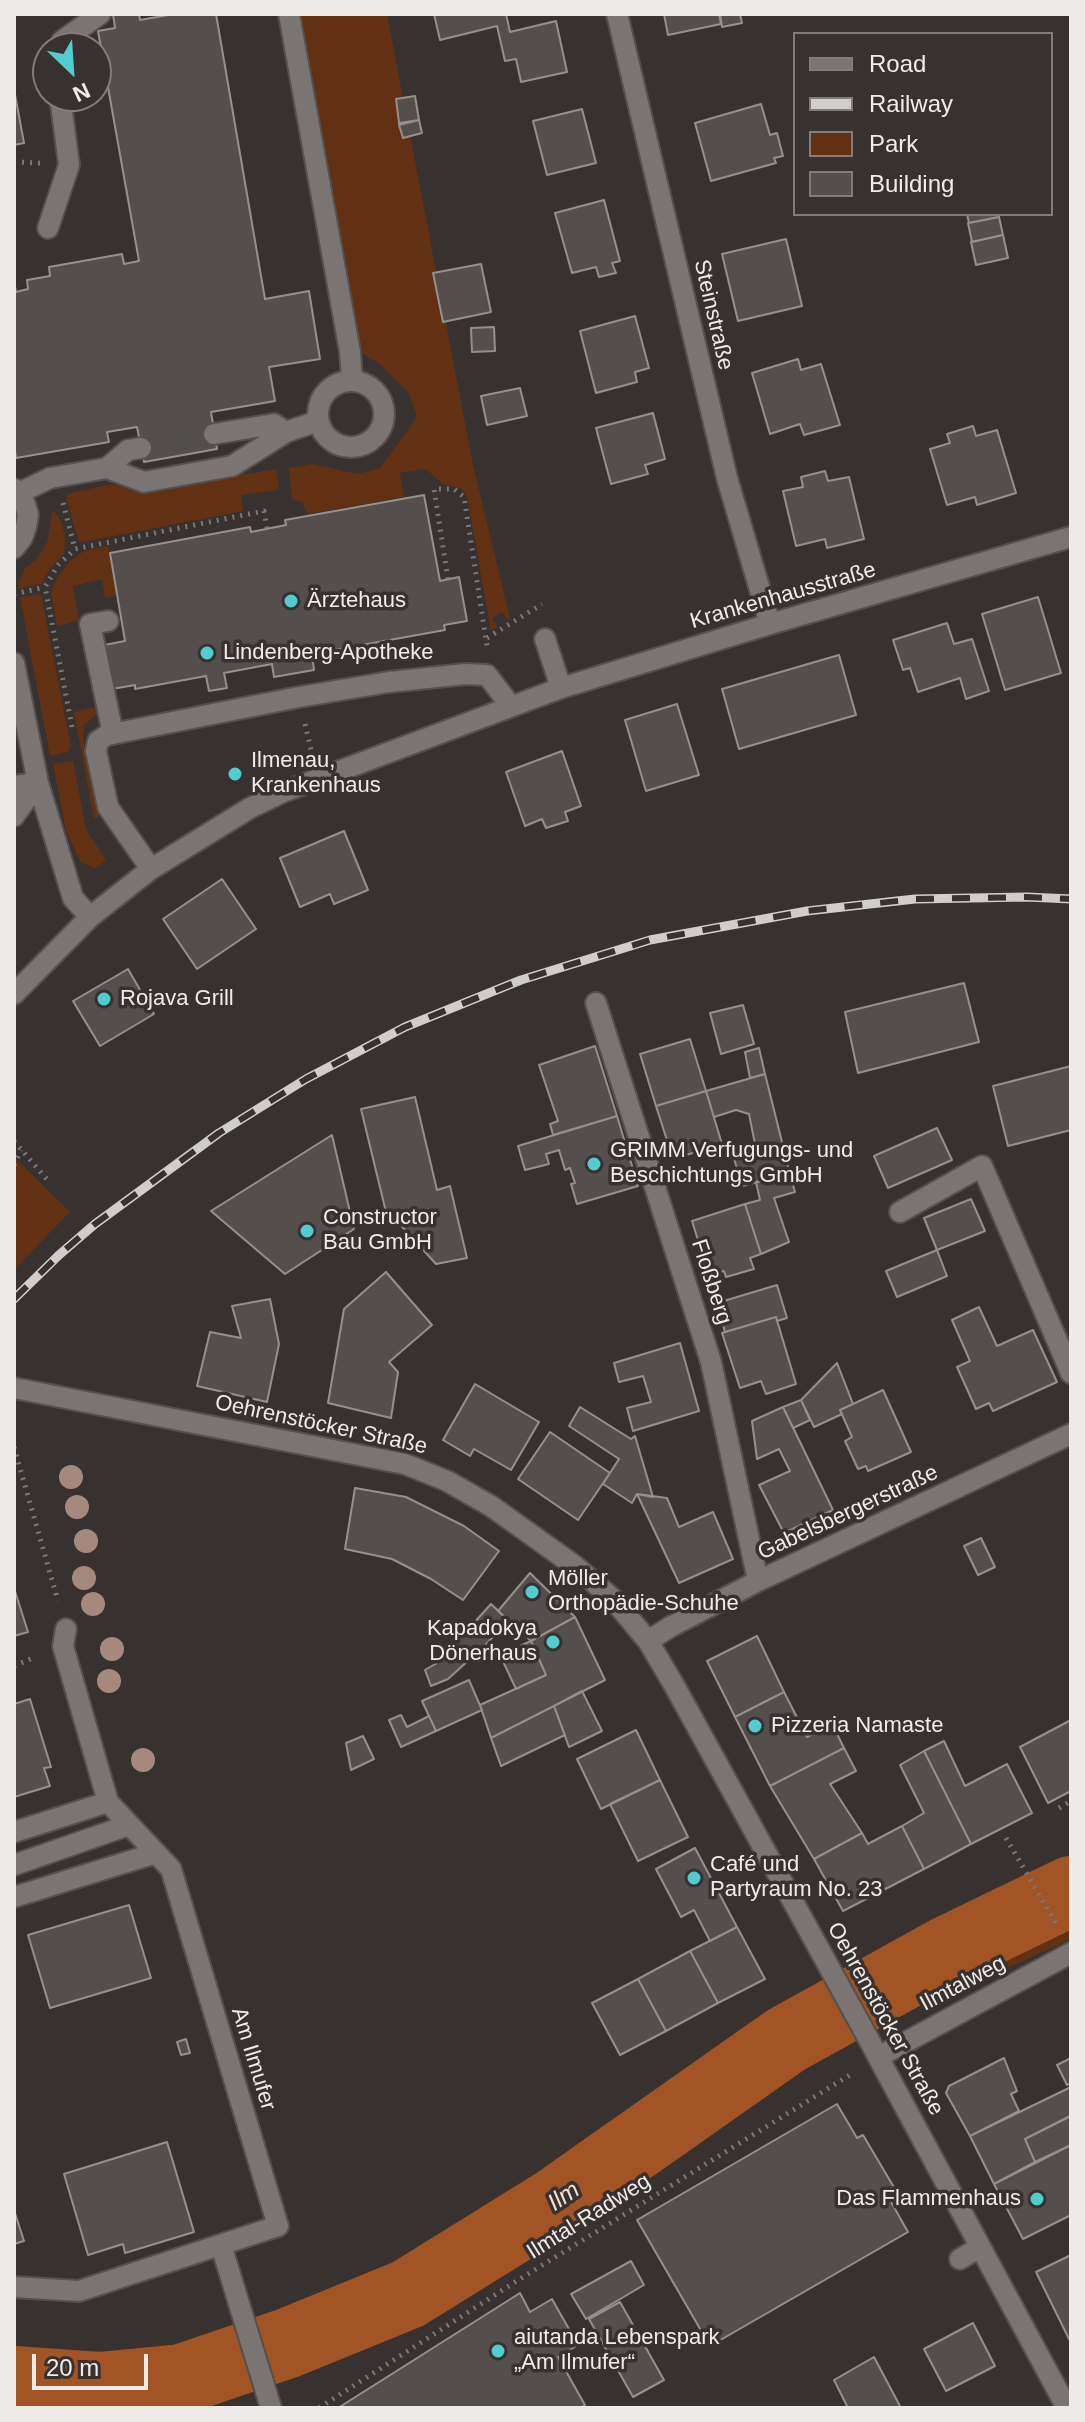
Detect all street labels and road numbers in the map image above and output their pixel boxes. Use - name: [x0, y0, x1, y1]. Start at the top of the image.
- street label: Steinstraße: [687, 257, 739, 373]
- street label: Krankenhausstraße: [687, 557, 879, 635]
- street label: Floßberg: [685, 1236, 737, 1328]
- street label: Oehrenstöcker Straße: [212, 1390, 430, 1460]
- street label: Gabelsbergerstraße: [754, 1460, 942, 1566]
- street label: Oehrenstöcker Straße: [821, 1918, 949, 2120]
- street label: Ilmtalweg: [916, 1951, 1010, 2017]
- street label: Am Ilmufer: [225, 2004, 281, 2114]
- street label: Ilmtal-Radweg: [522, 2169, 656, 2265]

